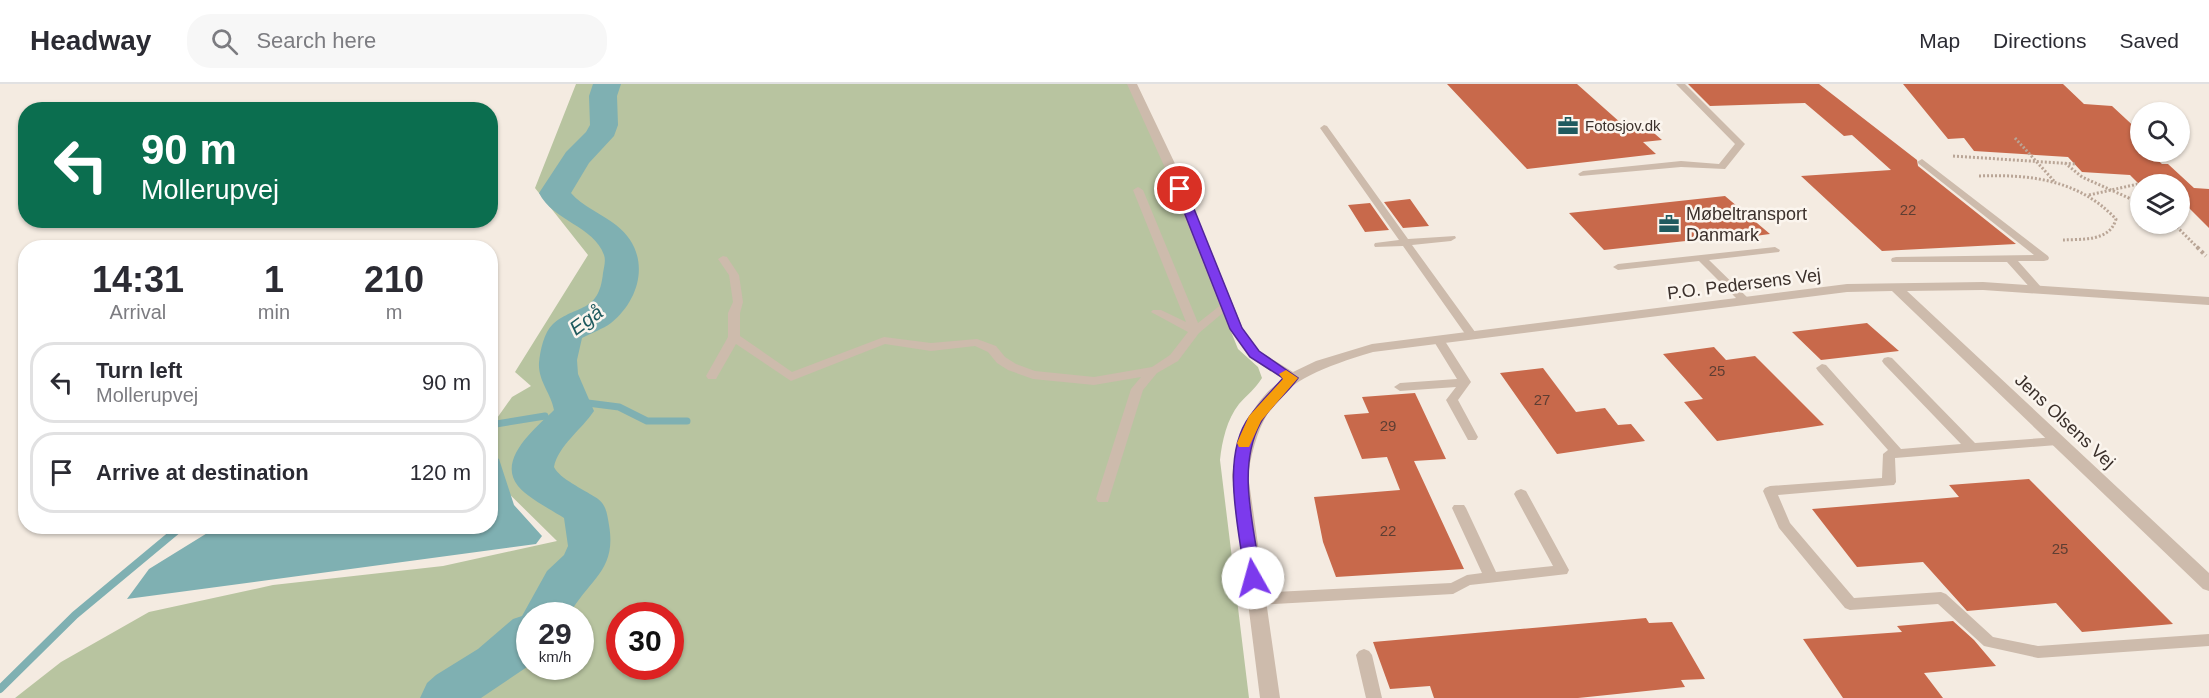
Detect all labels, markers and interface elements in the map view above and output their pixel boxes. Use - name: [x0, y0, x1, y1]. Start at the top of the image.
- search box: [187, 14, 607, 68]
- text: Headway: [30, 25, 151, 56]
- icon: search: [208, 25, 241, 58]
- text: Search here: [256, 28, 376, 53]
- text: Map: [1919, 29, 1960, 52]
- text: Directions: [1993, 29, 2086, 52]
- text: Saved: [2119, 29, 2179, 52]
- map controls: [2130, 102, 2190, 234]
- button: search: [2130, 102, 2190, 162]
- office icon: Fotosjov.dk: [1556, 114, 1580, 138]
- place label: Fotosjov.dk: [1585, 117, 1661, 134]
- icon: left: [42, 126, 120, 204]
- text: 90 m: [141, 126, 237, 173]
- pin: [1154, 163, 1205, 214]
- icon: arrive: [1163, 172, 1196, 205]
- button: layers: [2130, 174, 2190, 234]
- text: Mollerupvej: [141, 175, 279, 205]
- house number: 22: [1900, 201, 1916, 218]
- place label: Møbeltransport Danmark: [1686, 204, 1807, 245]
- office icon: Møbeltransport Danmark: [1657, 212, 1681, 236]
- text: 14:31: [92, 259, 184, 300]
- text: 1: [264, 259, 284, 300]
- text: 210: [364, 259, 424, 300]
- street label: P.O. Pedersens Vej: [1666, 265, 1822, 303]
- text: Arrival: [110, 301, 166, 323]
- text: min: [258, 301, 290, 323]
- text: m: [386, 301, 402, 323]
- water label: Egå: [565, 301, 607, 339]
- text: Turn left: [96, 358, 182, 383]
- house number: 25: [1709, 362, 1725, 379]
- icon: left: [45, 366, 78, 399]
- text: 90 m: [422, 370, 471, 395]
- street label: Jens Olsens Vej: [2011, 370, 2119, 472]
- text: Mollerupvej: [96, 384, 198, 406]
- house number: 27: [1534, 391, 1550, 408]
- house number: 29: [1380, 417, 1396, 434]
- icon: arrive: [45, 456, 78, 489]
- text: Arrive at destination: [96, 460, 309, 485]
- text: 120 m: [410, 460, 471, 485]
- house number: 22: [1380, 522, 1396, 539]
- house number: 25: [2052, 540, 2068, 557]
- position arrow: [1221, 546, 1285, 610]
- speed limit sign: 30: [606, 602, 684, 680]
- text: 29: [538, 617, 572, 650]
- text: km/h: [539, 648, 571, 665]

